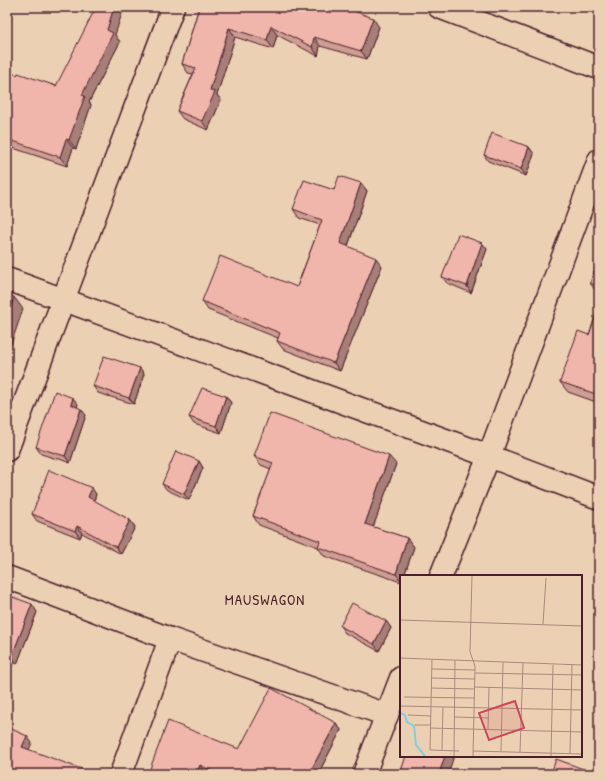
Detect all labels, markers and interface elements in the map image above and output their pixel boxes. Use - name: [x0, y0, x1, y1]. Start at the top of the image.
- inset map: [400, 575, 582, 757]
- district label: MAUSWAGON: [225, 589, 305, 610]

